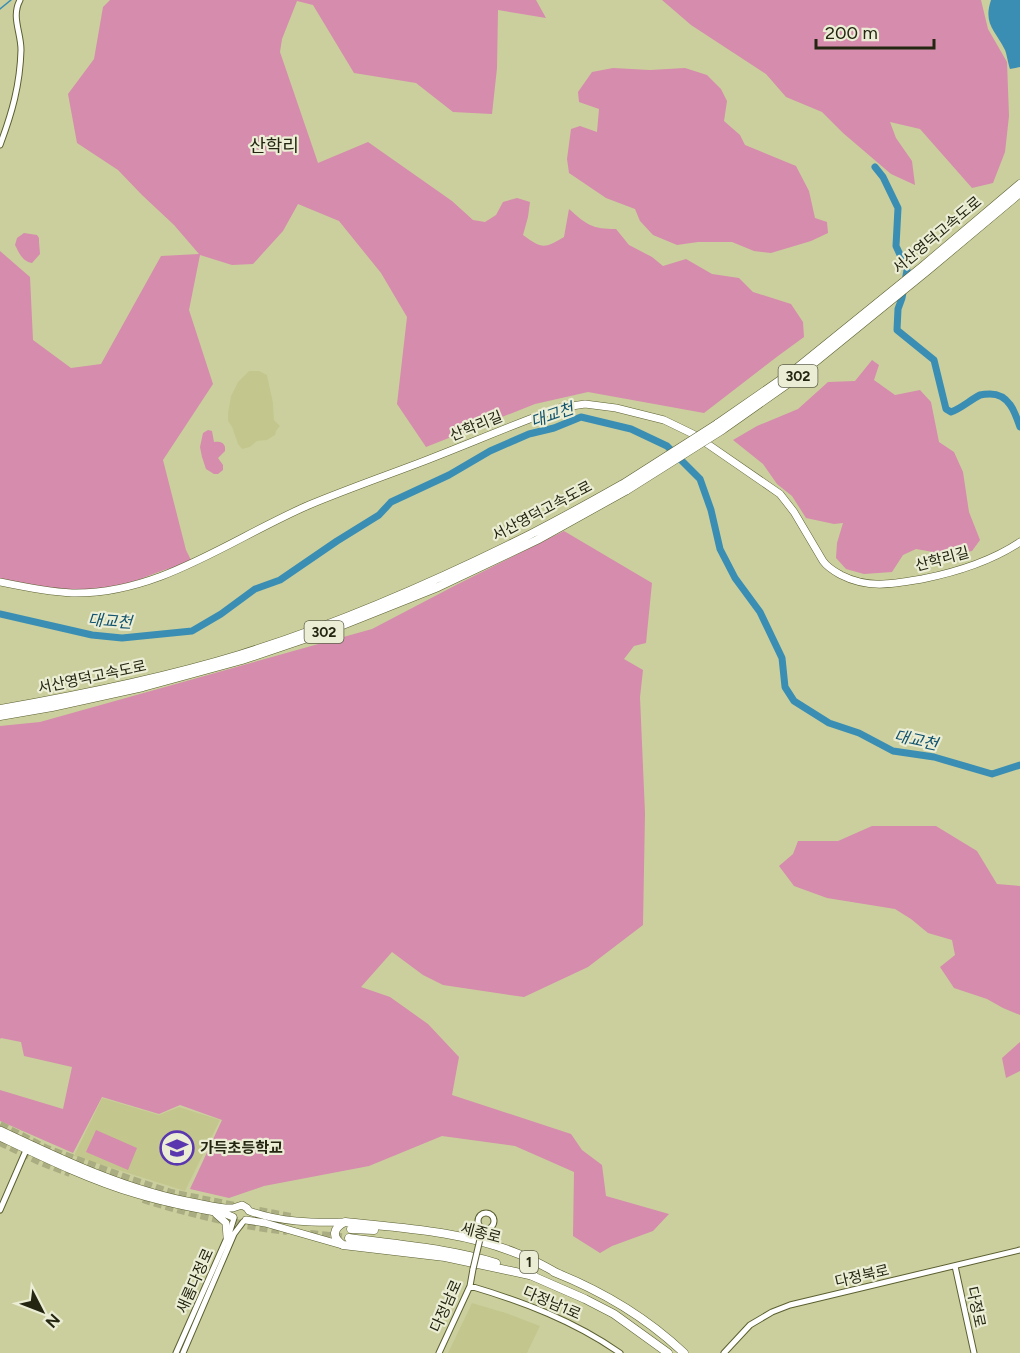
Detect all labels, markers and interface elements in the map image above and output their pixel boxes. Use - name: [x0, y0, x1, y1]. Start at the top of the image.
- scale bar: [816, 12, 934, 50]
- text: 200 m: [825, 22, 878, 44]
- district label: 산학리: [249, 135, 299, 157]
- street label: 서산영덕고속도로: [889, 193, 985, 277]
- road number: 302: [778, 365, 818, 387]
- water label: 대교천: [528, 398, 578, 431]
- street label: 산학리길: [447, 407, 505, 445]
- street label: 서산영덕고속도로: [489, 477, 595, 545]
- street label: 산학리길: [913, 543, 971, 575]
- water label: 대교천: [87, 610, 135, 632]
- road number: 302: [304, 621, 344, 643]
- street label: 서산영덕고속도로: [36, 657, 148, 697]
- water label: 대교천: [892, 726, 942, 754]
- school or university icon: 가득초등학교: [159, 1130, 195, 1166]
- place label: 가득초등학교: [200, 1139, 283, 1157]
- street label: 세종로: [459, 1219, 503, 1247]
- street label: 새롬다정로: [173, 1246, 217, 1316]
- road number: 1: [520, 1251, 538, 1273]
- street label: 다정북로: [833, 1261, 891, 1291]
- street label: 다정남로: [427, 1277, 465, 1335]
- north arrow: [12, 1281, 72, 1341]
- street label: 다정남1로: [520, 1283, 584, 1323]
- street label: 다정로: [963, 1285, 989, 1329]
- text: N: [42, 1310, 64, 1332]

